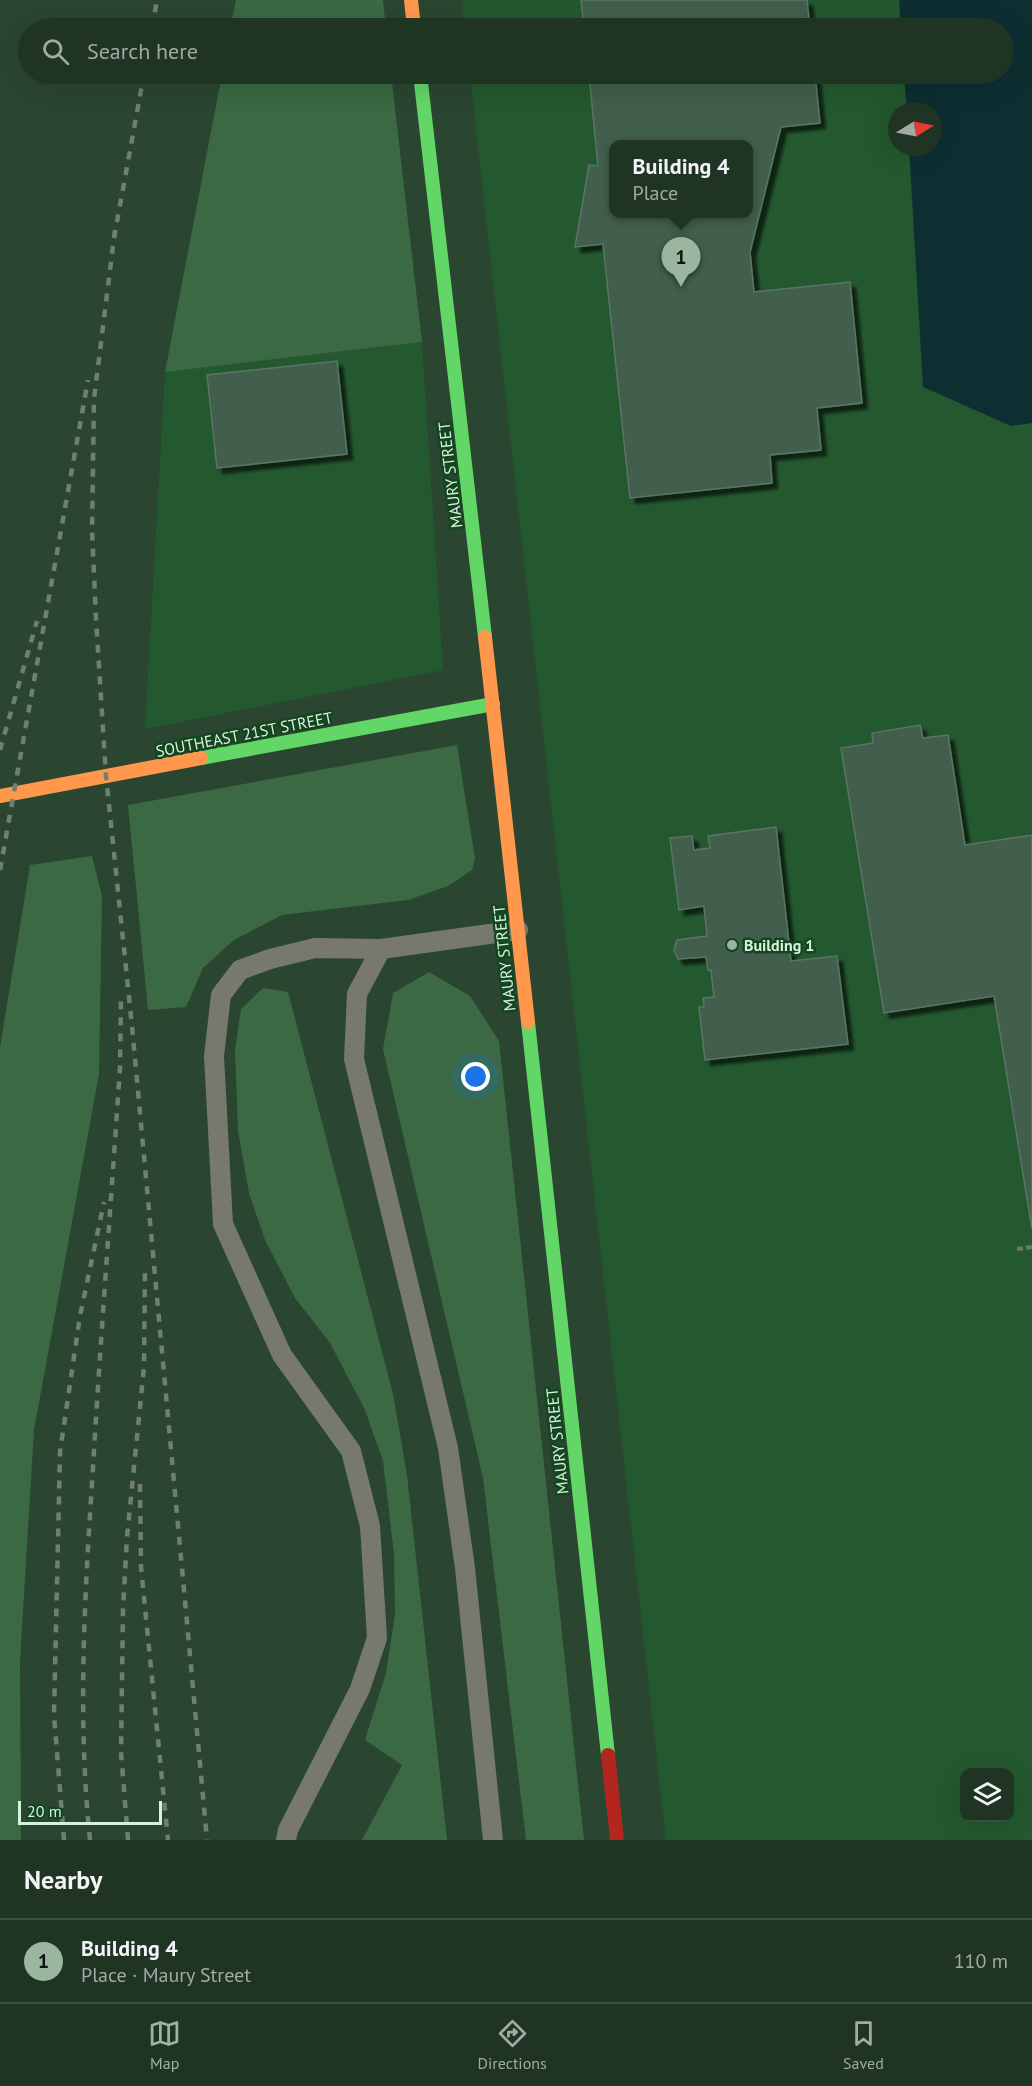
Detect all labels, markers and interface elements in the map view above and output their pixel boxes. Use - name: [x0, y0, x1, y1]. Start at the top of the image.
- search box: [18, 18, 1014, 84]
- icon: search: [39, 35, 72, 68]
- text: Search here: [87, 37, 198, 65]
- north arrow: [888, 102, 942, 156]
- popup: [609, 140, 753, 218]
- text: Building 4: [633, 152, 729, 180]
- text: Place: [633, 180, 678, 206]
- pin: 1: [662, 238, 700, 287]
- street label: MAURY STREET: [434, 421, 466, 529]
- street label: SOUTHEAST 21ST STREET: [154, 707, 334, 761]
- street label: MAURY STREET: [488, 904, 520, 1012]
- place label: Building 1: [744, 935, 814, 955]
- marker: Building 1: [725, 938, 739, 952]
- your location: [461, 1062, 490, 1091]
- street label: MAURY STREET: [541, 1387, 573, 1495]
- map controls: [960, 1768, 1014, 1822]
- button: layers: [960, 1768, 1014, 1822]
- scale bar: [18, 1798, 162, 1826]
- text: 20 m: [27, 1801, 62, 1821]
- text: Nearby: [24, 1863, 102, 1896]
- text: Building 4: [81, 1934, 178, 1962]
- text: 1: [38, 1948, 49, 1974]
- text: 110 m: [954, 1948, 1008, 1974]
- text: Place · Maury Street: [81, 1962, 251, 1988]
- tab: Map: [148, 2017, 181, 2073]
- tab: Directions: [478, 2017, 547, 2073]
- tab: Saved: [843, 2017, 884, 2073]

